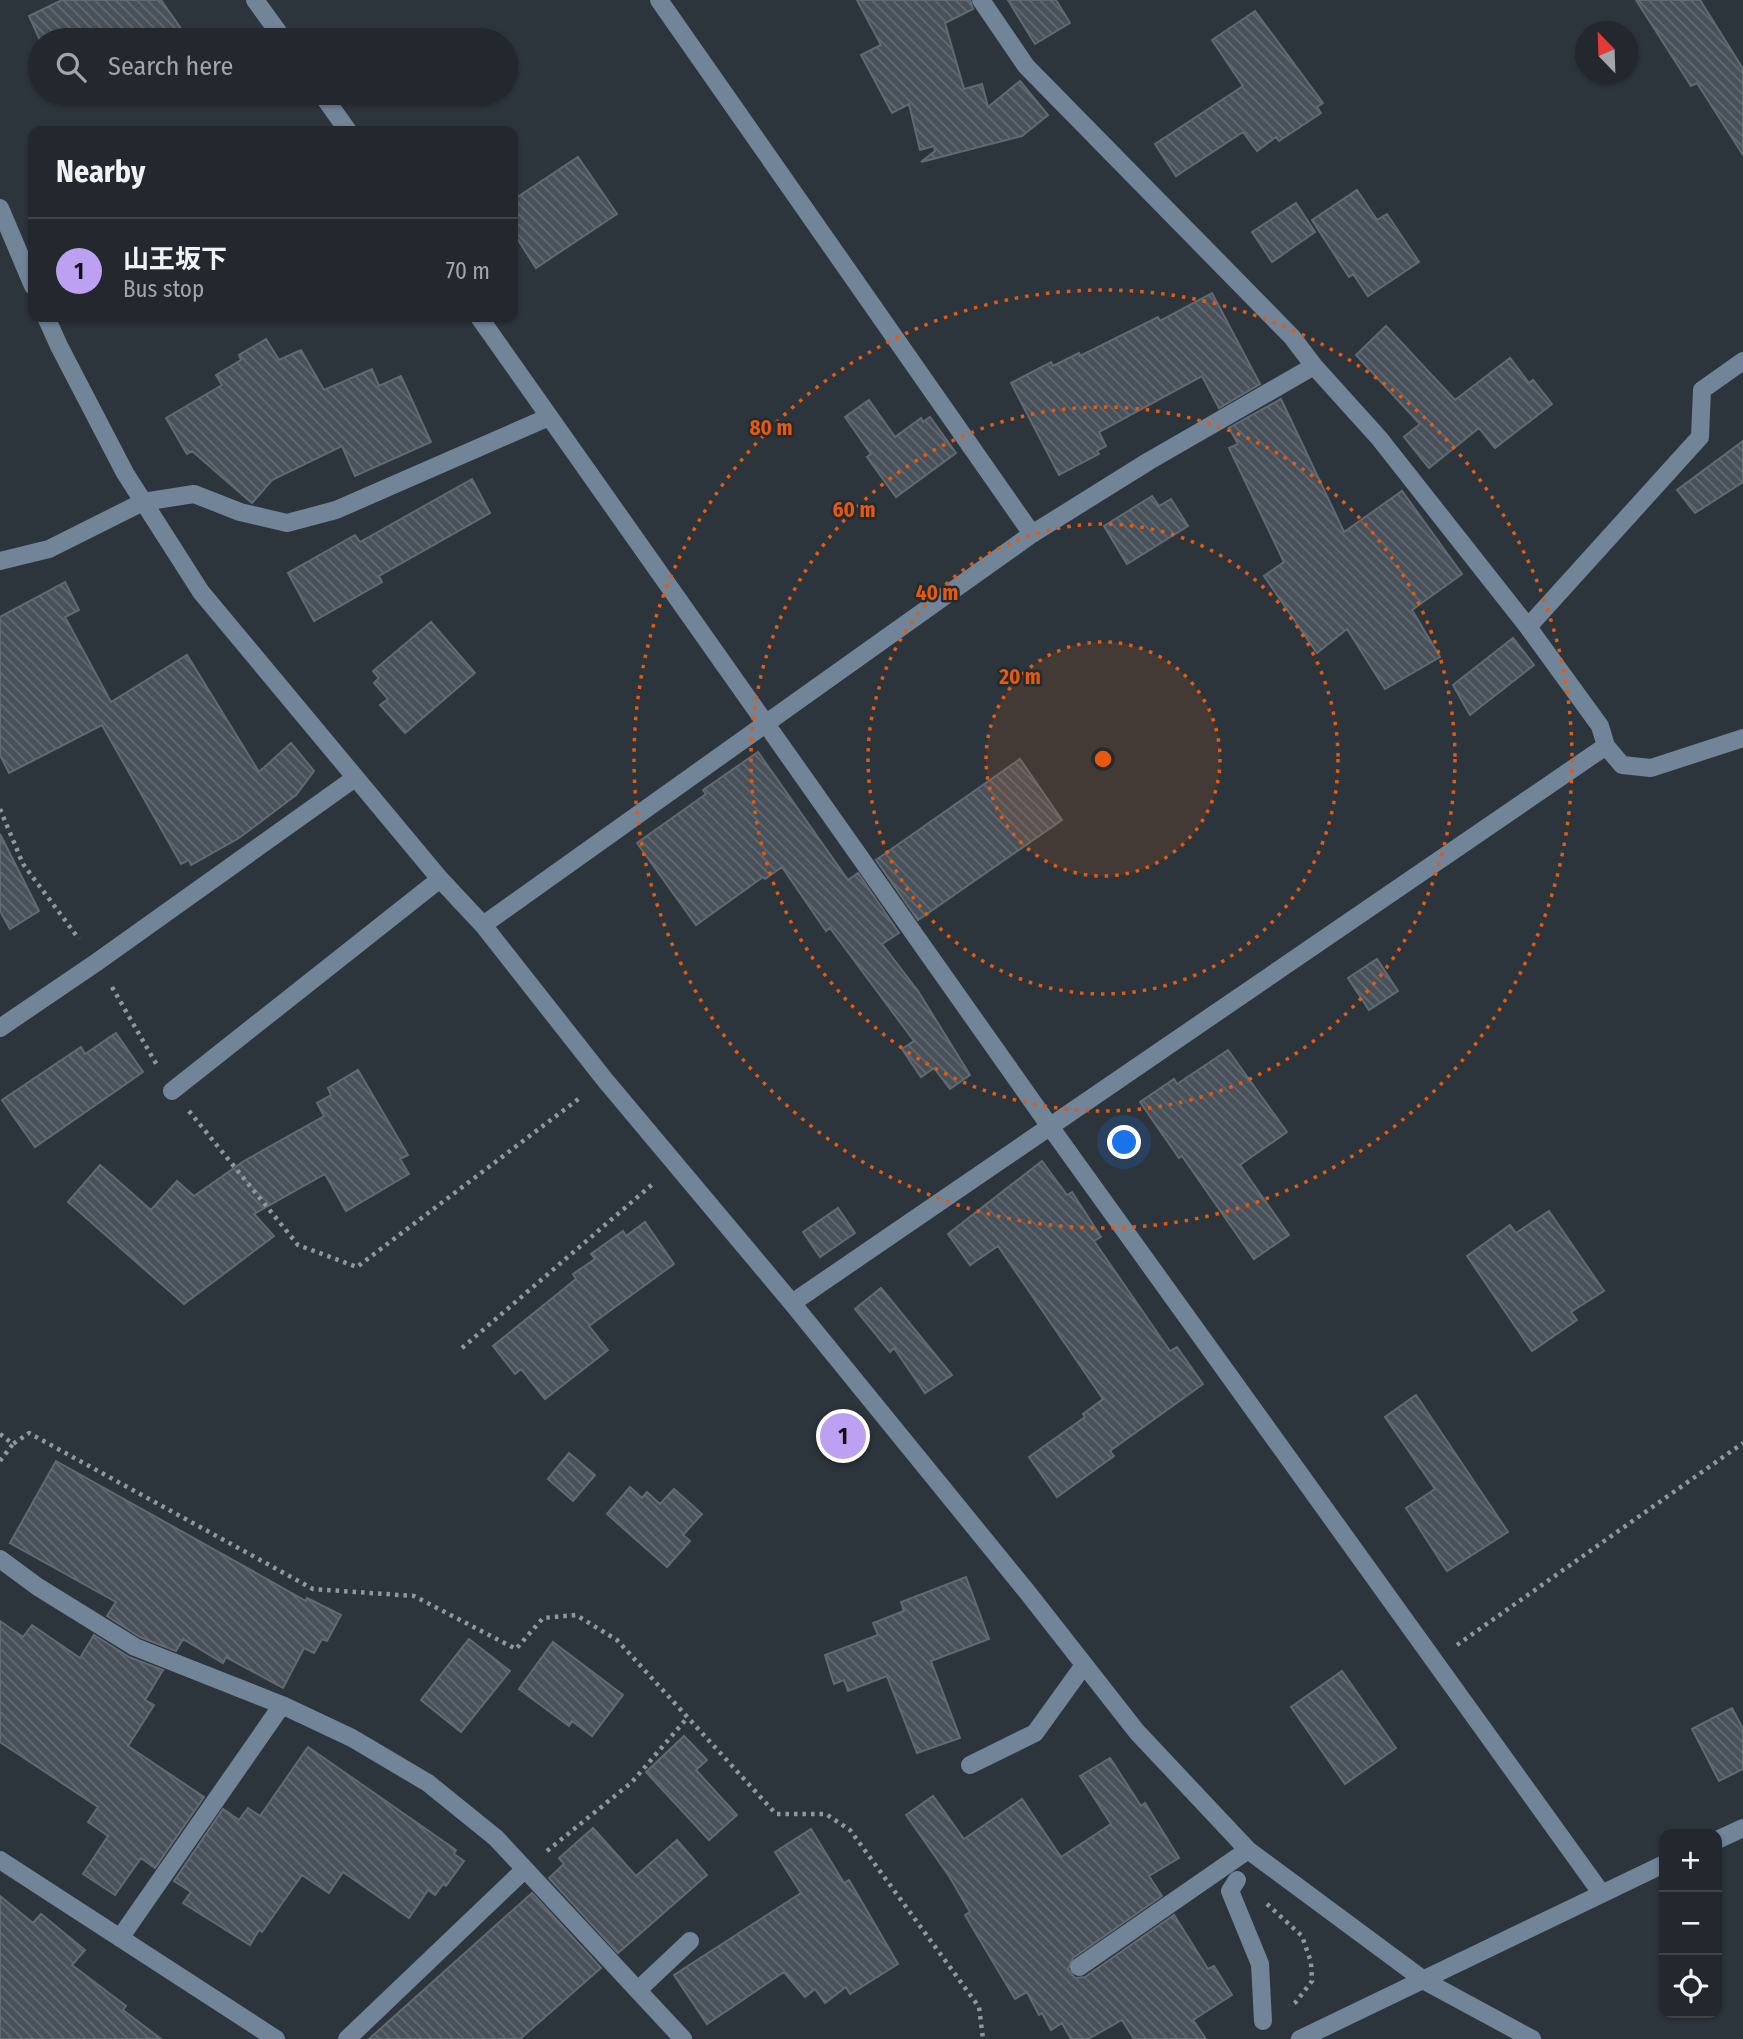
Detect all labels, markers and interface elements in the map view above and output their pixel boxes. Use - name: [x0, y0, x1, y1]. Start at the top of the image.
- north arrow: [1575, 21, 1638, 84]
- search box: [28, 28, 518, 105]
- icon: search: [52, 48, 90, 86]
- text: Search here: [108, 51, 233, 82]
- text: Nearby: [56, 154, 145, 190]
- text: 山王坂下: [123, 244, 227, 275]
- text: 1: [74, 257, 84, 285]
- text: 70 m: [446, 257, 490, 285]
- text: Bus stop: [123, 275, 204, 303]
- text: 80 m: [750, 415, 792, 441]
- text: 60 m: [833, 497, 875, 523]
- text: 40 m: [916, 580, 958, 606]
- text: 20 m: [998, 664, 1041, 690]
- centre of rings: [1091, 747, 1115, 771]
- your location: [1107, 1125, 1141, 1159]
- pin: 1: [820, 1410, 866, 1462]
- map controls: [1659, 1829, 1722, 2018]
- button: +: [1659, 1829, 1722, 1892]
- button: −: [1659, 1892, 1722, 1955]
- button: locate: [1659, 1955, 1722, 2018]

